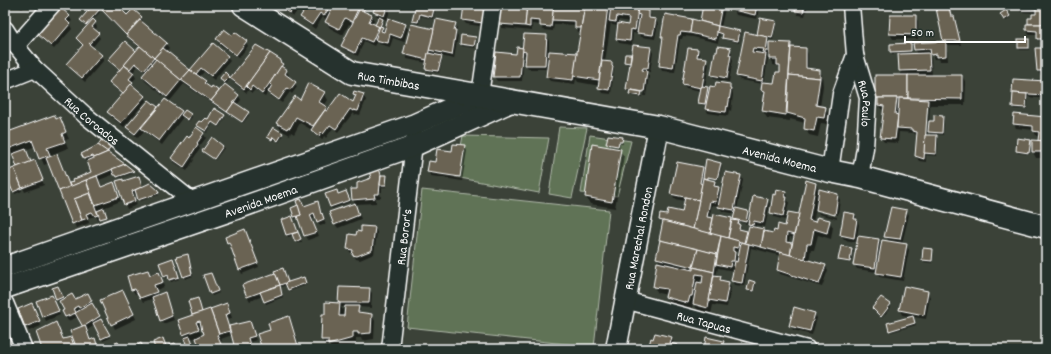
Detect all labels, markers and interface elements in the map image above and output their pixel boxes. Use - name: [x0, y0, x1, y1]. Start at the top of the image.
- scale bar: [905, 18, 1025, 44]
- text: 50 m: [911, 25, 934, 42]
- street label: Rua Timbibas: [356, 67, 421, 97]
- street label: Rua Paulo: [851, 78, 875, 127]
- street label: Rua Coroados: [59, 93, 123, 151]
- street label: Avenida Moema: [740, 142, 819, 179]
- street label: Avenida Moema: [222, 181, 301, 224]
- street label: Rua Marechal Rondon: [621, 185, 659, 292]
- street label: Rua Boror's: [393, 208, 418, 266]
- street label: Rua Tapuas: [674, 307, 733, 340]

